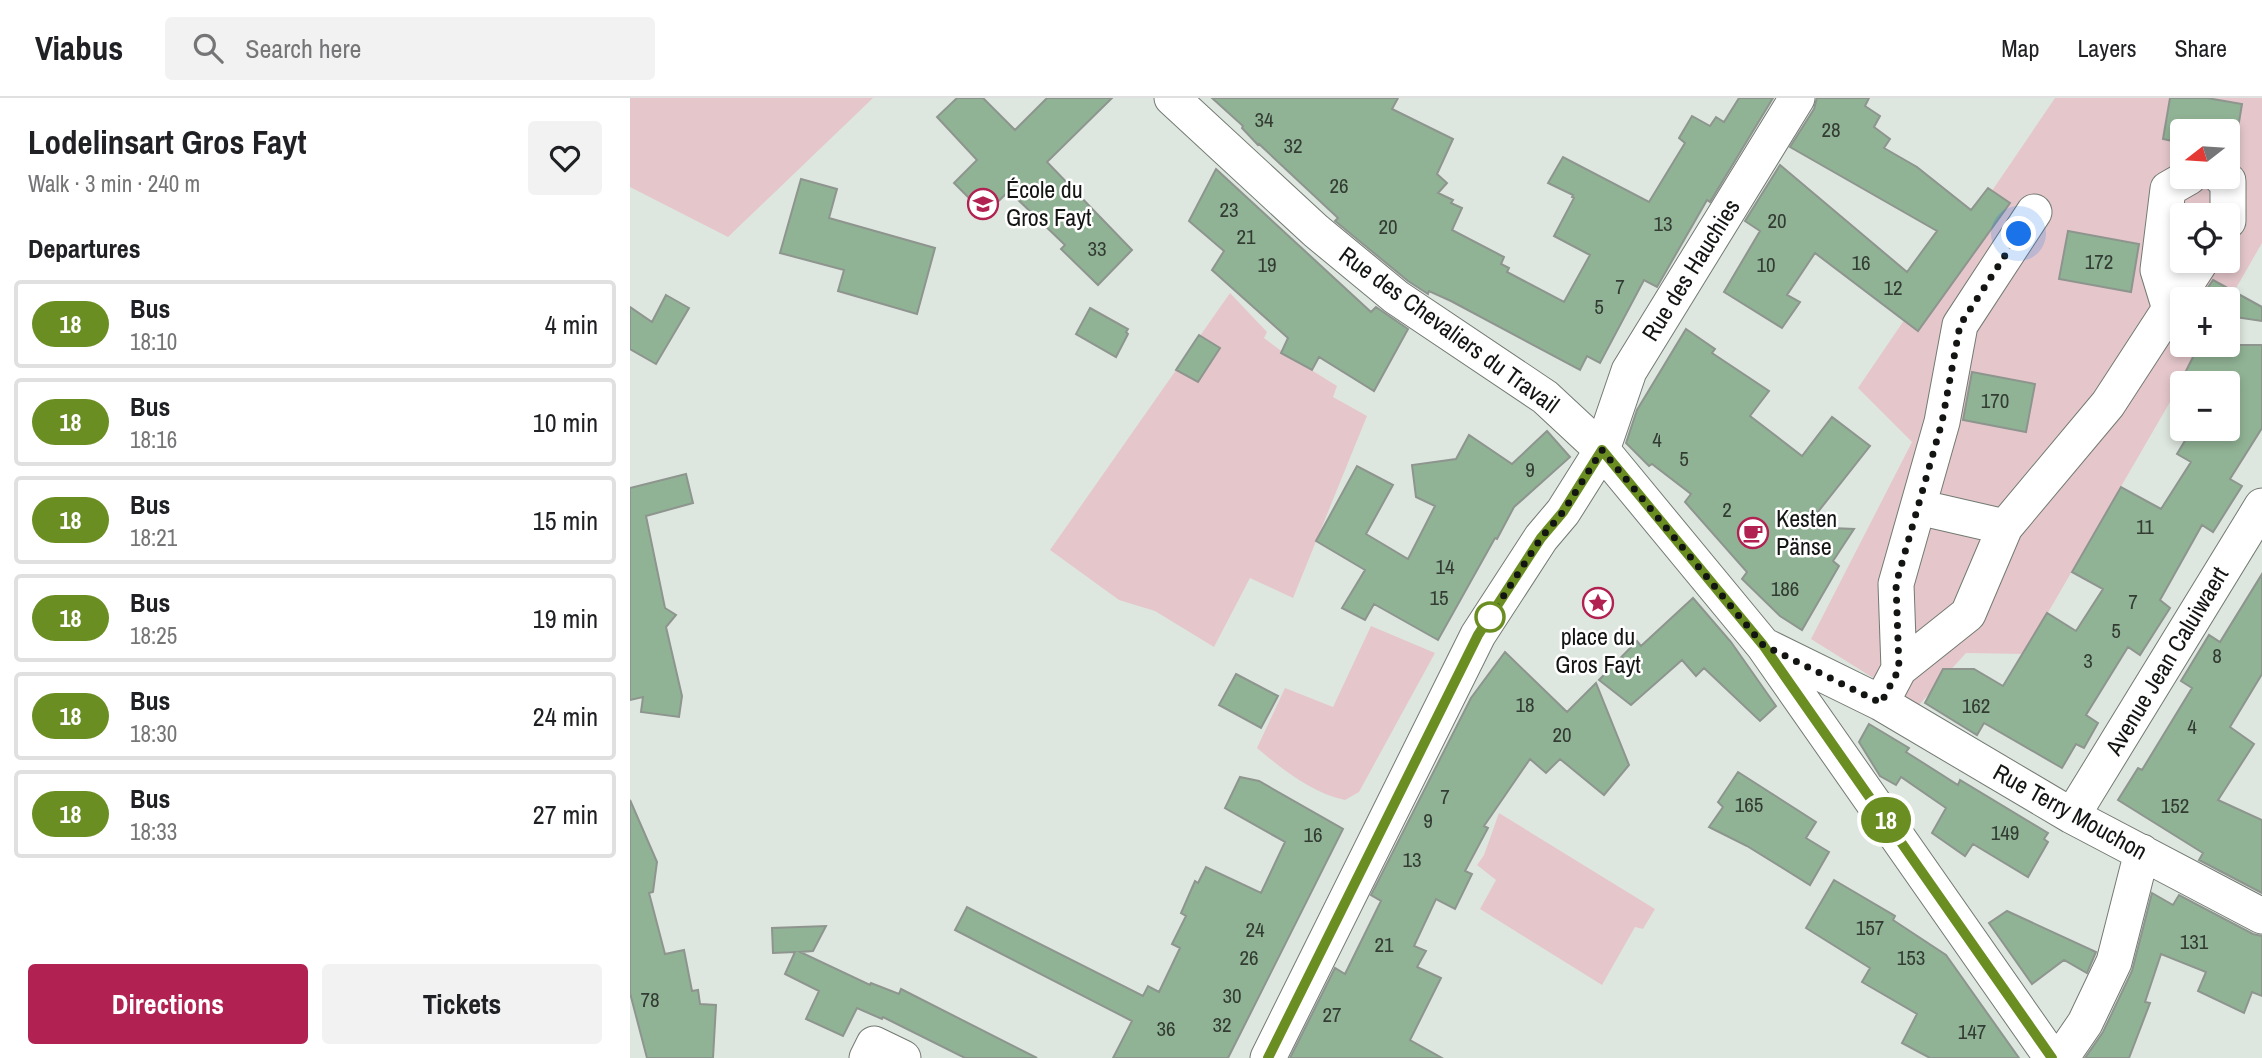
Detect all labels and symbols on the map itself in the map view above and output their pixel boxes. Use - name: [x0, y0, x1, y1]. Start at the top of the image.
- house number: 34: [1254, 105, 1274, 134]
- house number: 28: [1821, 115, 1841, 144]
- north arrow: [2170, 119, 2240, 189]
- house number: 32: [1283, 131, 1303, 160]
- house number: 26: [1329, 171, 1349, 200]
- place label: École du Gros Fayt: [1006, 173, 1092, 233]
- school or university icon: École du Gros Fayt: [966, 187, 1000, 221]
- street label: Rue des Hauchies: [1634, 192, 1747, 347]
- house number: 23: [1219, 195, 1239, 224]
- house number: 20: [1767, 206, 1787, 235]
- house number: 13: [1653, 209, 1673, 238]
- house number: 20: [1378, 212, 1398, 241]
- your location: [2001, 216, 2036, 251]
- house number: 21: [1236, 222, 1256, 251]
- house number: 33: [1087, 234, 1107, 263]
- street label: Rue des Chevaliers du Travail: [1333, 238, 1566, 420]
- house number: 172: [2085, 247, 2113, 276]
- house number: 16: [1851, 248, 1871, 277]
- house number: 19: [1257, 250, 1277, 279]
- house number: 10: [1756, 250, 1776, 279]
- house number: 7: [1615, 272, 1625, 301]
- house number: 12: [1883, 273, 1903, 302]
- house number: 5: [1594, 292, 1604, 321]
- house number: 170: [1981, 386, 2009, 415]
- house number: 4: [1652, 425, 1662, 454]
- house number: 5: [1679, 444, 1689, 473]
- house number: 9: [1525, 455, 1535, 484]
- house number: 2: [1722, 495, 1732, 524]
- place label: Kesten Pänse: [1776, 502, 1837, 562]
- house number: 11: [2136, 512, 2154, 541]
- cafe icon: Kesten Pänse: [1736, 516, 1770, 550]
- house number: 14: [1435, 552, 1455, 581]
- street label: Avenue Jean Caluiwaert: [2097, 560, 2235, 761]
- house number: 186: [1771, 574, 1799, 603]
- house number: 15: [1429, 583, 1449, 612]
- place icon: place du Gros Fayt: [1581, 586, 1615, 620]
- house number: 7: [2128, 587, 2138, 616]
- unlabelled marker: [1475, 602, 1505, 632]
- house number: 5: [2111, 616, 2121, 645]
- place label: place du Gros Fayt: [1555, 620, 1641, 680]
- house number: 8: [2212, 641, 2222, 670]
- house number: 3: [2083, 646, 2093, 675]
- house number: 18: [1515, 690, 1535, 719]
- house number: 162: [1962, 691, 1990, 720]
- house number: 4: [2187, 712, 2197, 741]
- house number: 20: [1552, 720, 1572, 749]
- street label: Rue Terry Mouchon: [1988, 756, 2153, 867]
- house number: 7: [1440, 782, 1450, 811]
- house number: 165: [1735, 790, 1763, 819]
- house number: 152: [2161, 791, 2189, 820]
- line badge: 18: [1854, 797, 1918, 843]
- house number: 9: [1423, 806, 1433, 835]
- house number: 149: [1991, 818, 2019, 847]
- house number: 16: [1303, 820, 1323, 849]
- house number: 13: [1402, 845, 1422, 874]
- house number: 157: [1856, 913, 1884, 942]
- house number: 24: [1245, 915, 1265, 944]
- house number: 131: [2180, 927, 2209, 956]
- house number: 21: [1374, 930, 1394, 959]
- house number: 26: [1239, 943, 1259, 972]
- house number: 153: [1897, 943, 1925, 972]
- house number: 30: [1222, 981, 1242, 1010]
- house number: 78: [640, 985, 660, 1014]
- house number: 27: [1322, 1000, 1342, 1029]
- house number: 32: [1212, 1010, 1232, 1039]
- house number: 36: [1156, 1014, 1176, 1043]
- house number: 147: [1958, 1017, 1986, 1046]

